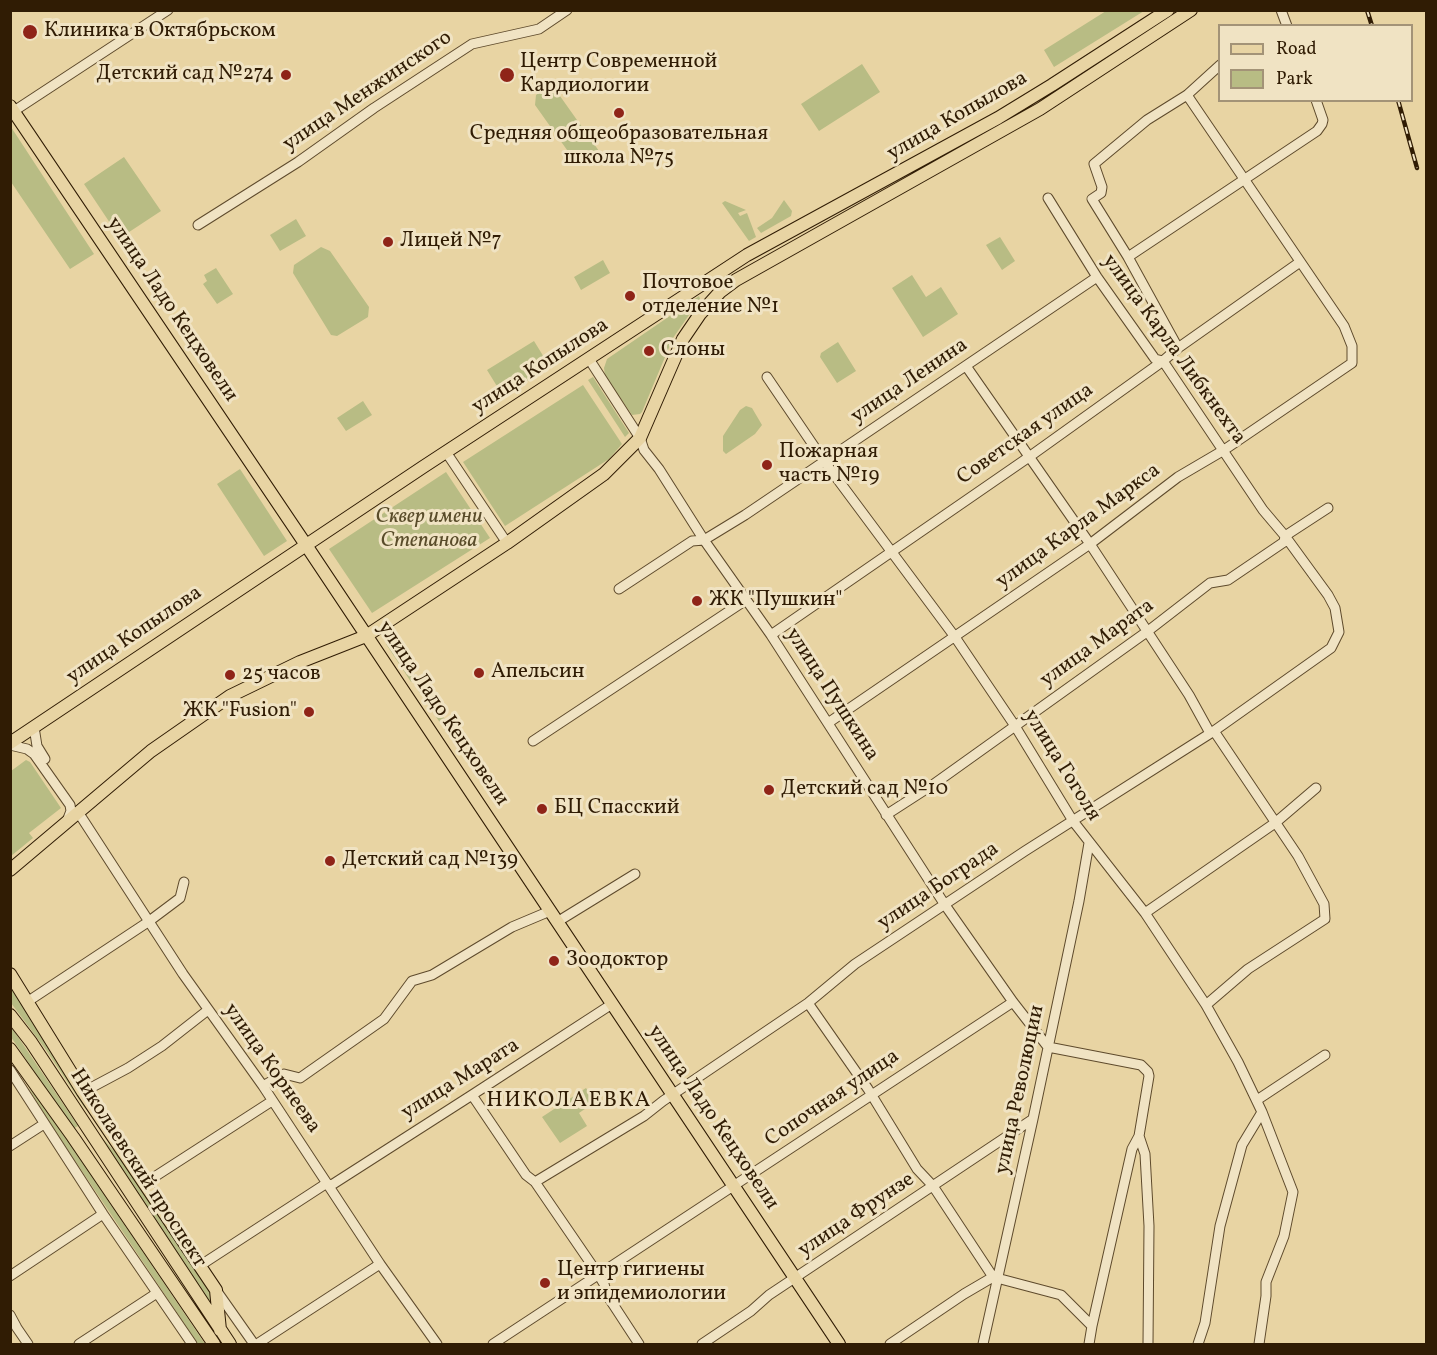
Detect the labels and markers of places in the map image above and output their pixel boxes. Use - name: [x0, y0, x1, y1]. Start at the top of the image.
- place label: Клиника в Октябрьском: [44, 19, 276, 45]
- marker: Клиника в Октябрьском: [21, 23, 39, 41]
- place label: Центр Современной Кардиологии: [520, 50, 717, 100]
- place label: Детский сад №274: [96, 62, 274, 88]
- marker: Центр Современной Кардиологии: [498, 66, 516, 84]
- marker: Детский сад №274: [279, 68, 293, 82]
- marker: Средняя общеобразовательная школа №75: [612, 106, 626, 120]
- place label: Средняя общеобразовательная школа №75: [470, 122, 768, 172]
- place label: Лицей №7: [400, 229, 502, 255]
- marker: Лицей №7: [381, 235, 395, 249]
- place label: Почтовое отделение №1: [642, 271, 779, 321]
- marker: Почтовое отделение №1: [623, 289, 637, 303]
- place label: Слоны: [661, 338, 725, 364]
- marker: Слоны: [642, 344, 656, 358]
- place label: Пожарная часть №19: [779, 440, 879, 490]
- marker: Пожарная часть №19: [760, 458, 774, 472]
- place label: ЖК "Пушкин": [709, 588, 842, 614]
- marker: ЖК "Пушкин": [690, 594, 704, 608]
- place label: Апельсин: [491, 660, 585, 686]
- place label: 25 часов: [242, 662, 321, 688]
- marker: Апельсин: [472, 666, 486, 680]
- marker: 25 часов: [223, 668, 237, 682]
- place label: ЖК "Fusion": [183, 699, 297, 725]
- marker: ЖК "Fusion": [302, 705, 316, 719]
- place label: Детский сад №10: [781, 777, 948, 803]
- marker: Детский сад №10: [762, 783, 776, 797]
- place label: БЦ Спасский: [554, 796, 680, 822]
- marker: БЦ Спасский: [535, 802, 549, 816]
- place label: Детский сад №139: [342, 848, 518, 874]
- marker: Детский сад №139: [323, 854, 337, 868]
- place label: Зоодоктор: [566, 948, 668, 974]
- marker: Зоодоктор: [547, 954, 561, 968]
- place label: Центр гигиены и эпидемиологии: [557, 1258, 726, 1308]
- marker: Центр гигиены и эпидемиологии: [538, 1276, 552, 1290]

